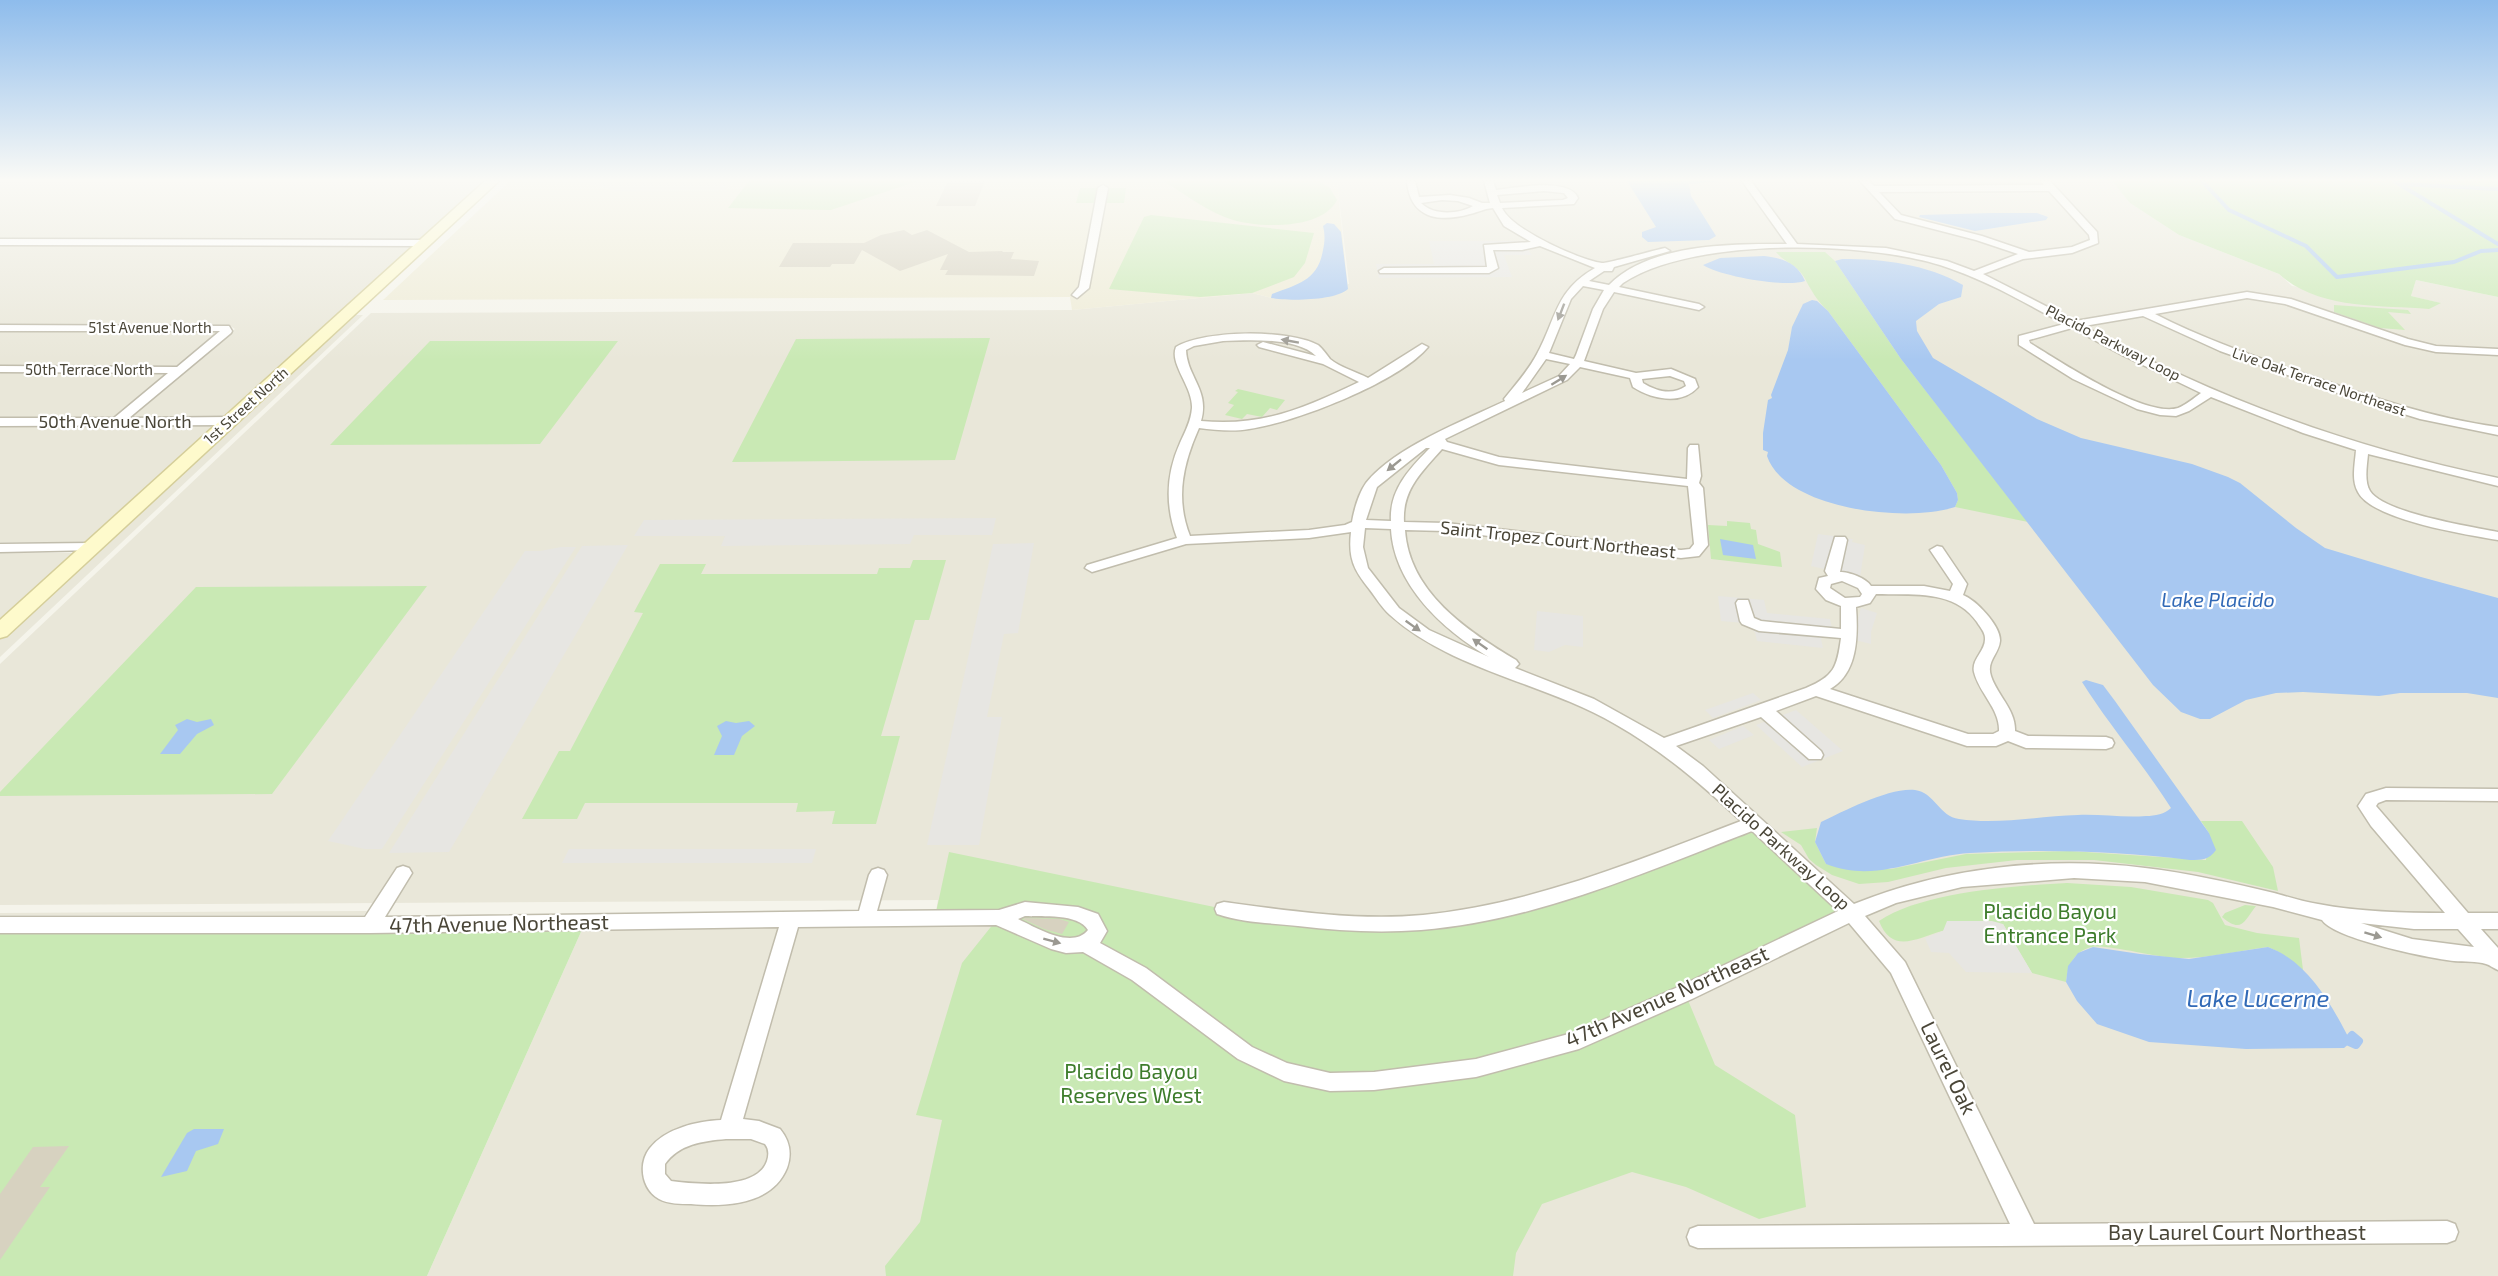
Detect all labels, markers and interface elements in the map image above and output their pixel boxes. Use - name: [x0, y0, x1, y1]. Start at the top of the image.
- street label: Placido Parkway Loop: [2043, 300, 2184, 384]
- one-way arrow: [1555, 303, 1565, 321]
- street label: 51st Avenue North: [88, 318, 212, 336]
- one-way arrow: [1281, 336, 1300, 345]
- street label: Live Oak Terrace Northeast: [2230, 343, 2409, 419]
- street label: 50th Terrace North: [25, 360, 153, 378]
- street label: 1st Street North: [199, 363, 291, 448]
- one-way arrow: [1551, 374, 1567, 385]
- street label: 50th Avenue North: [38, 410, 192, 432]
- one-way arrow: [1386, 459, 1402, 472]
- street label: Saint Tropez Court Northeast: [1439, 516, 1677, 562]
- water label: Lake Placido: [2161, 587, 2275, 611]
- one-way arrow: [1405, 620, 1421, 632]
- one-way arrow: [1471, 639, 1488, 650]
- street label: Placido Parkway Loop: [1708, 778, 1855, 914]
- park label: Placido Bayou Entrance Park: [1983, 898, 2117, 947]
- street label: 47th Avenue Northeast: [389, 908, 609, 937]
- one-way arrow: [2364, 931, 2382, 940]
- one-way arrow: [1043, 936, 1061, 946]
- street label: 47th Avenue Northeast: [1561, 939, 1772, 1052]
- water label: Lake Lucerne: [2187, 983, 2330, 1012]
- street label: Laurel Oak: [1916, 1017, 1983, 1118]
- park label: Placido Bayou Reserves West: [1060, 1058, 1202, 1107]
- street label: Bay Laurel Court Northeast: [2108, 1219, 2366, 1244]

